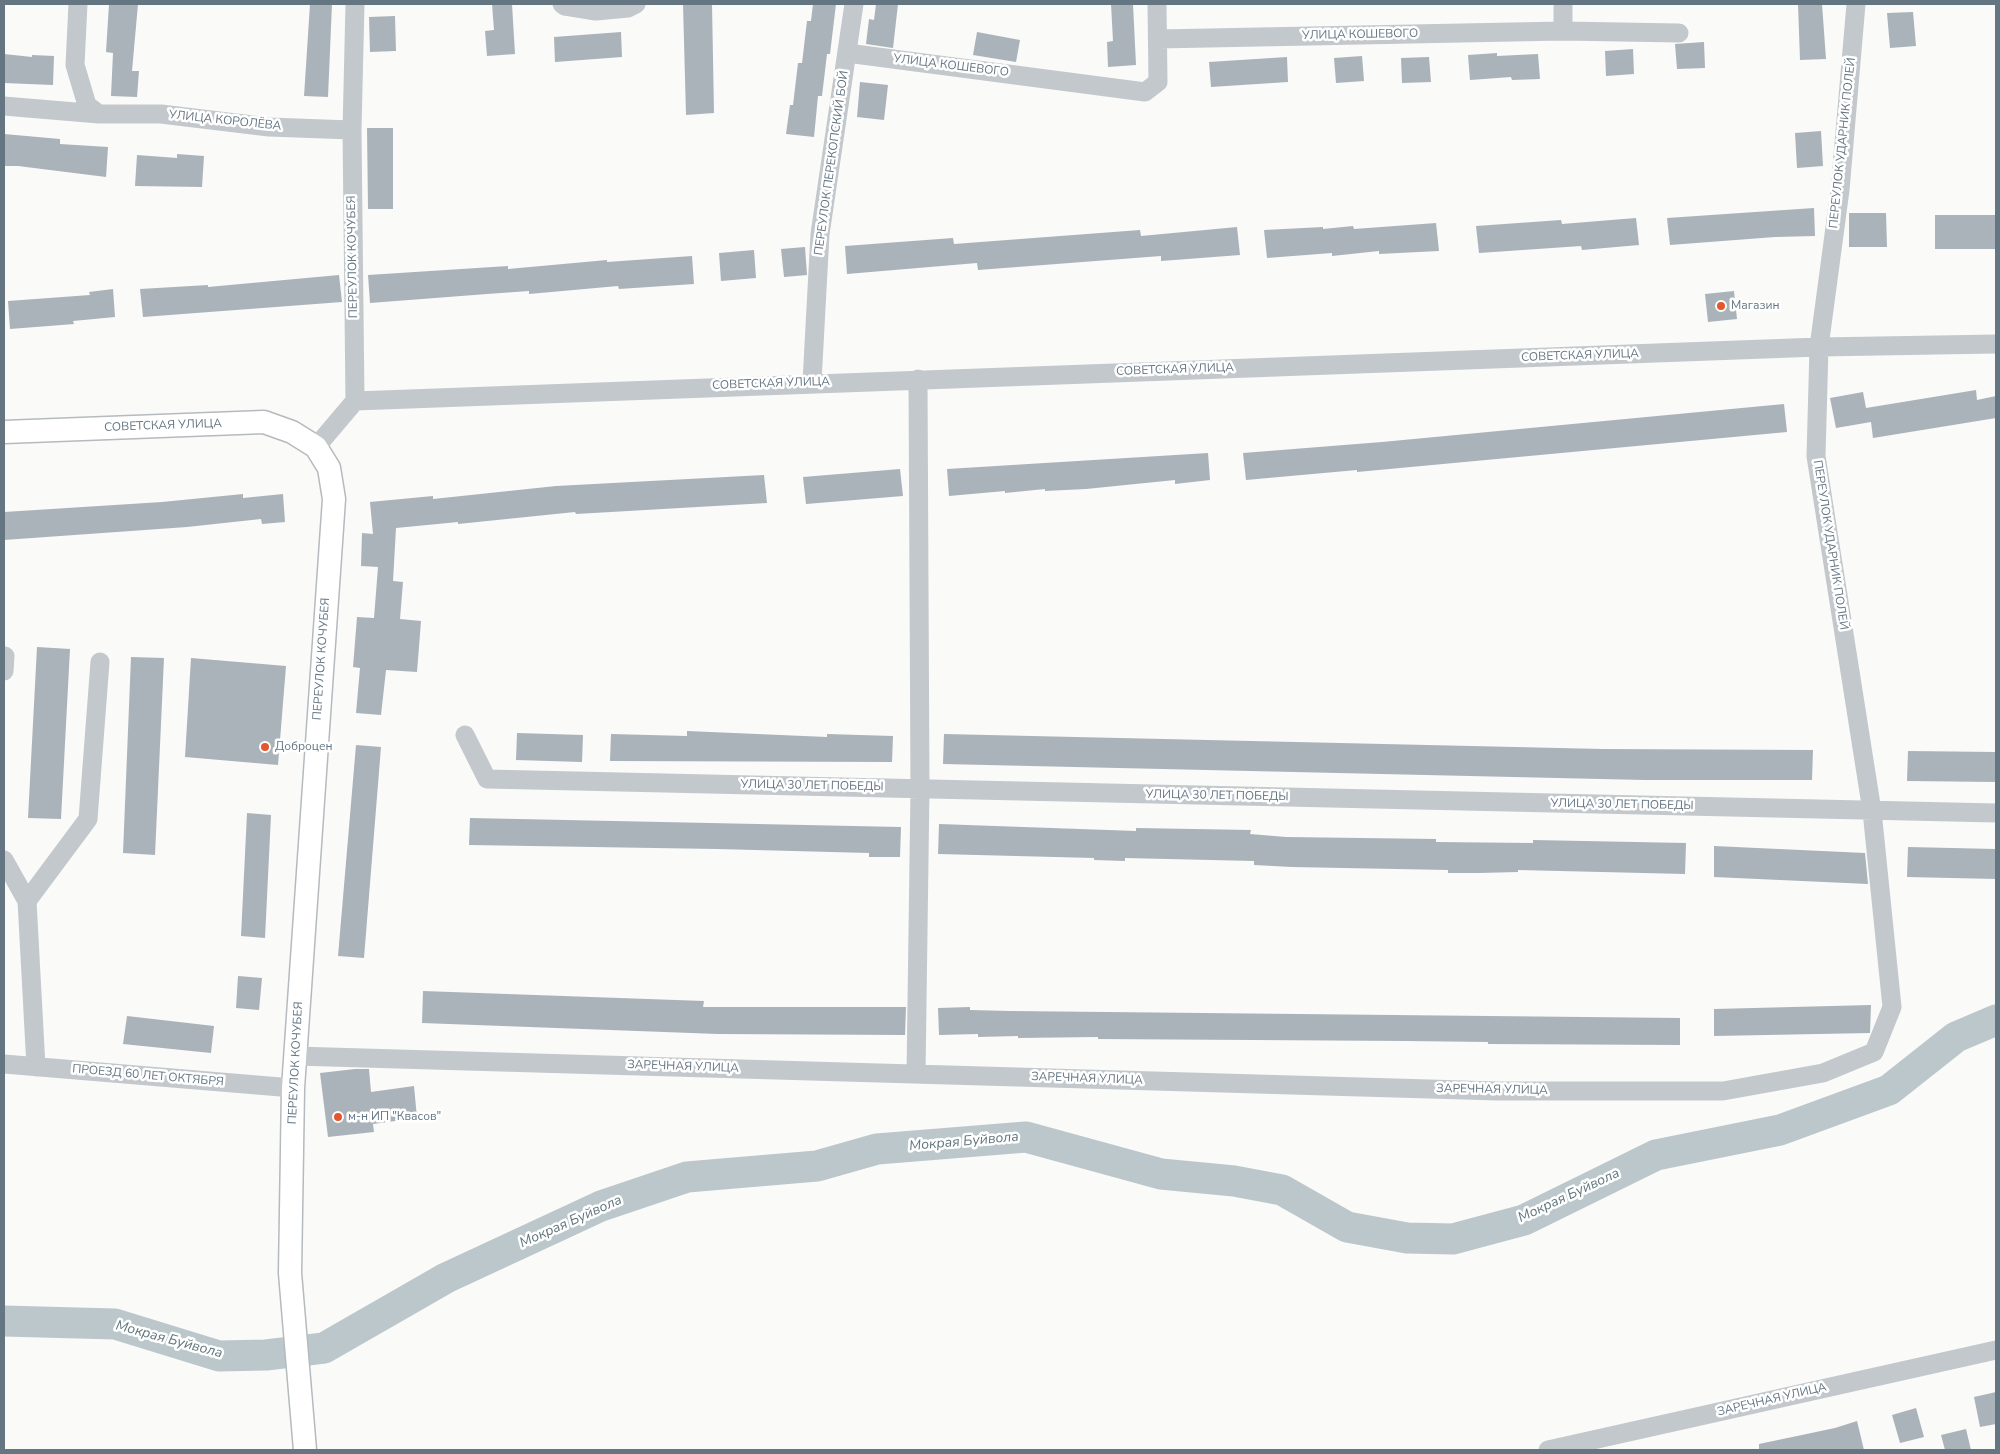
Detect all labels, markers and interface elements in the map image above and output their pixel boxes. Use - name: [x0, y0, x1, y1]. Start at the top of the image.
- street label: УЛИЦА КОШЕВОГО: [1302, 27, 1418, 43]
- street label: УЛИЦА КОШЕВОГО: [892, 52, 1010, 80]
- street label: ПЕРЕУЛОК УДАРНИК ПОЛЕЙ: [1827, 57, 1859, 229]
- street label: ПЕРЕУЛОК ПЕРЕКОПСКИЙ БОЙ: [812, 70, 852, 256]
- street label: УЛИЦА КОРОЛЁВА: [168, 108, 282, 134]
- street label: ПЕРЕУЛОК КОЧУБЕЯ: [345, 195, 361, 319]
- place label: Магазин: [1731, 299, 1779, 313]
- marker: Магазин: [1715, 300, 1727, 312]
- street label: СОВЕТСКАЯ УЛИЦА: [1521, 347, 1639, 365]
- street label: СОВЕТСКАЯ УЛИЦА: [1116, 361, 1234, 379]
- street label: СОВЕТСКАЯ УЛИЦА: [712, 375, 830, 393]
- street label: СОВЕТСКАЯ УЛИЦА: [104, 417, 222, 435]
- street label: ПЕРЕУЛОК УДАРНИК ПОЛЕЙ: [1809, 459, 1851, 631]
- street label: ПЕРЕУЛОК КОЧУБЕЯ: [311, 597, 333, 721]
- place label: Доброцен: [275, 740, 333, 754]
- marker: Доброцен: [259, 741, 271, 753]
- street label: УЛИЦА 30 ЛЕТ ПОБЕДЫ: [740, 778, 884, 794]
- street label: УЛИЦА 30 ЛЕТ ПОБЕДЫ: [1145, 788, 1289, 804]
- street label: УЛИЦА 30 ЛЕТ ПОБЕДЫ: [1550, 797, 1694, 813]
- street label: ПЕРЕУЛОК КОЧУБЕЯ: [286, 1001, 306, 1125]
- street label: ЗАРЕЧНАЯ УЛИЦА: [627, 1058, 739, 1076]
- street label: ПРОЕЗД 60 ЛЕТ ОКТЯБРЯ: [72, 1062, 224, 1090]
- street label: ЗАРЕЧНАЯ УЛИЦА: [1031, 1070, 1143, 1088]
- street label: ЗАРЕЧНАЯ УЛИЦА: [1436, 1082, 1548, 1098]
- place label: м-н ИП "Квасов": [348, 1110, 441, 1124]
- marker: м-н ИП "Квасов": [332, 1111, 344, 1123]
- water label: Мокрая Буйвола: [908, 1129, 1020, 1155]
- water label: Мокрая Буйвола: [1516, 1165, 1622, 1227]
- water label: Мокрая Буйвола: [517, 1192, 625, 1252]
- water label: Мокрая Буйвола: [114, 1318, 224, 1362]
- street label: ЗАРЕЧНАЯ УЛИЦА: [1716, 1380, 1828, 1420]

